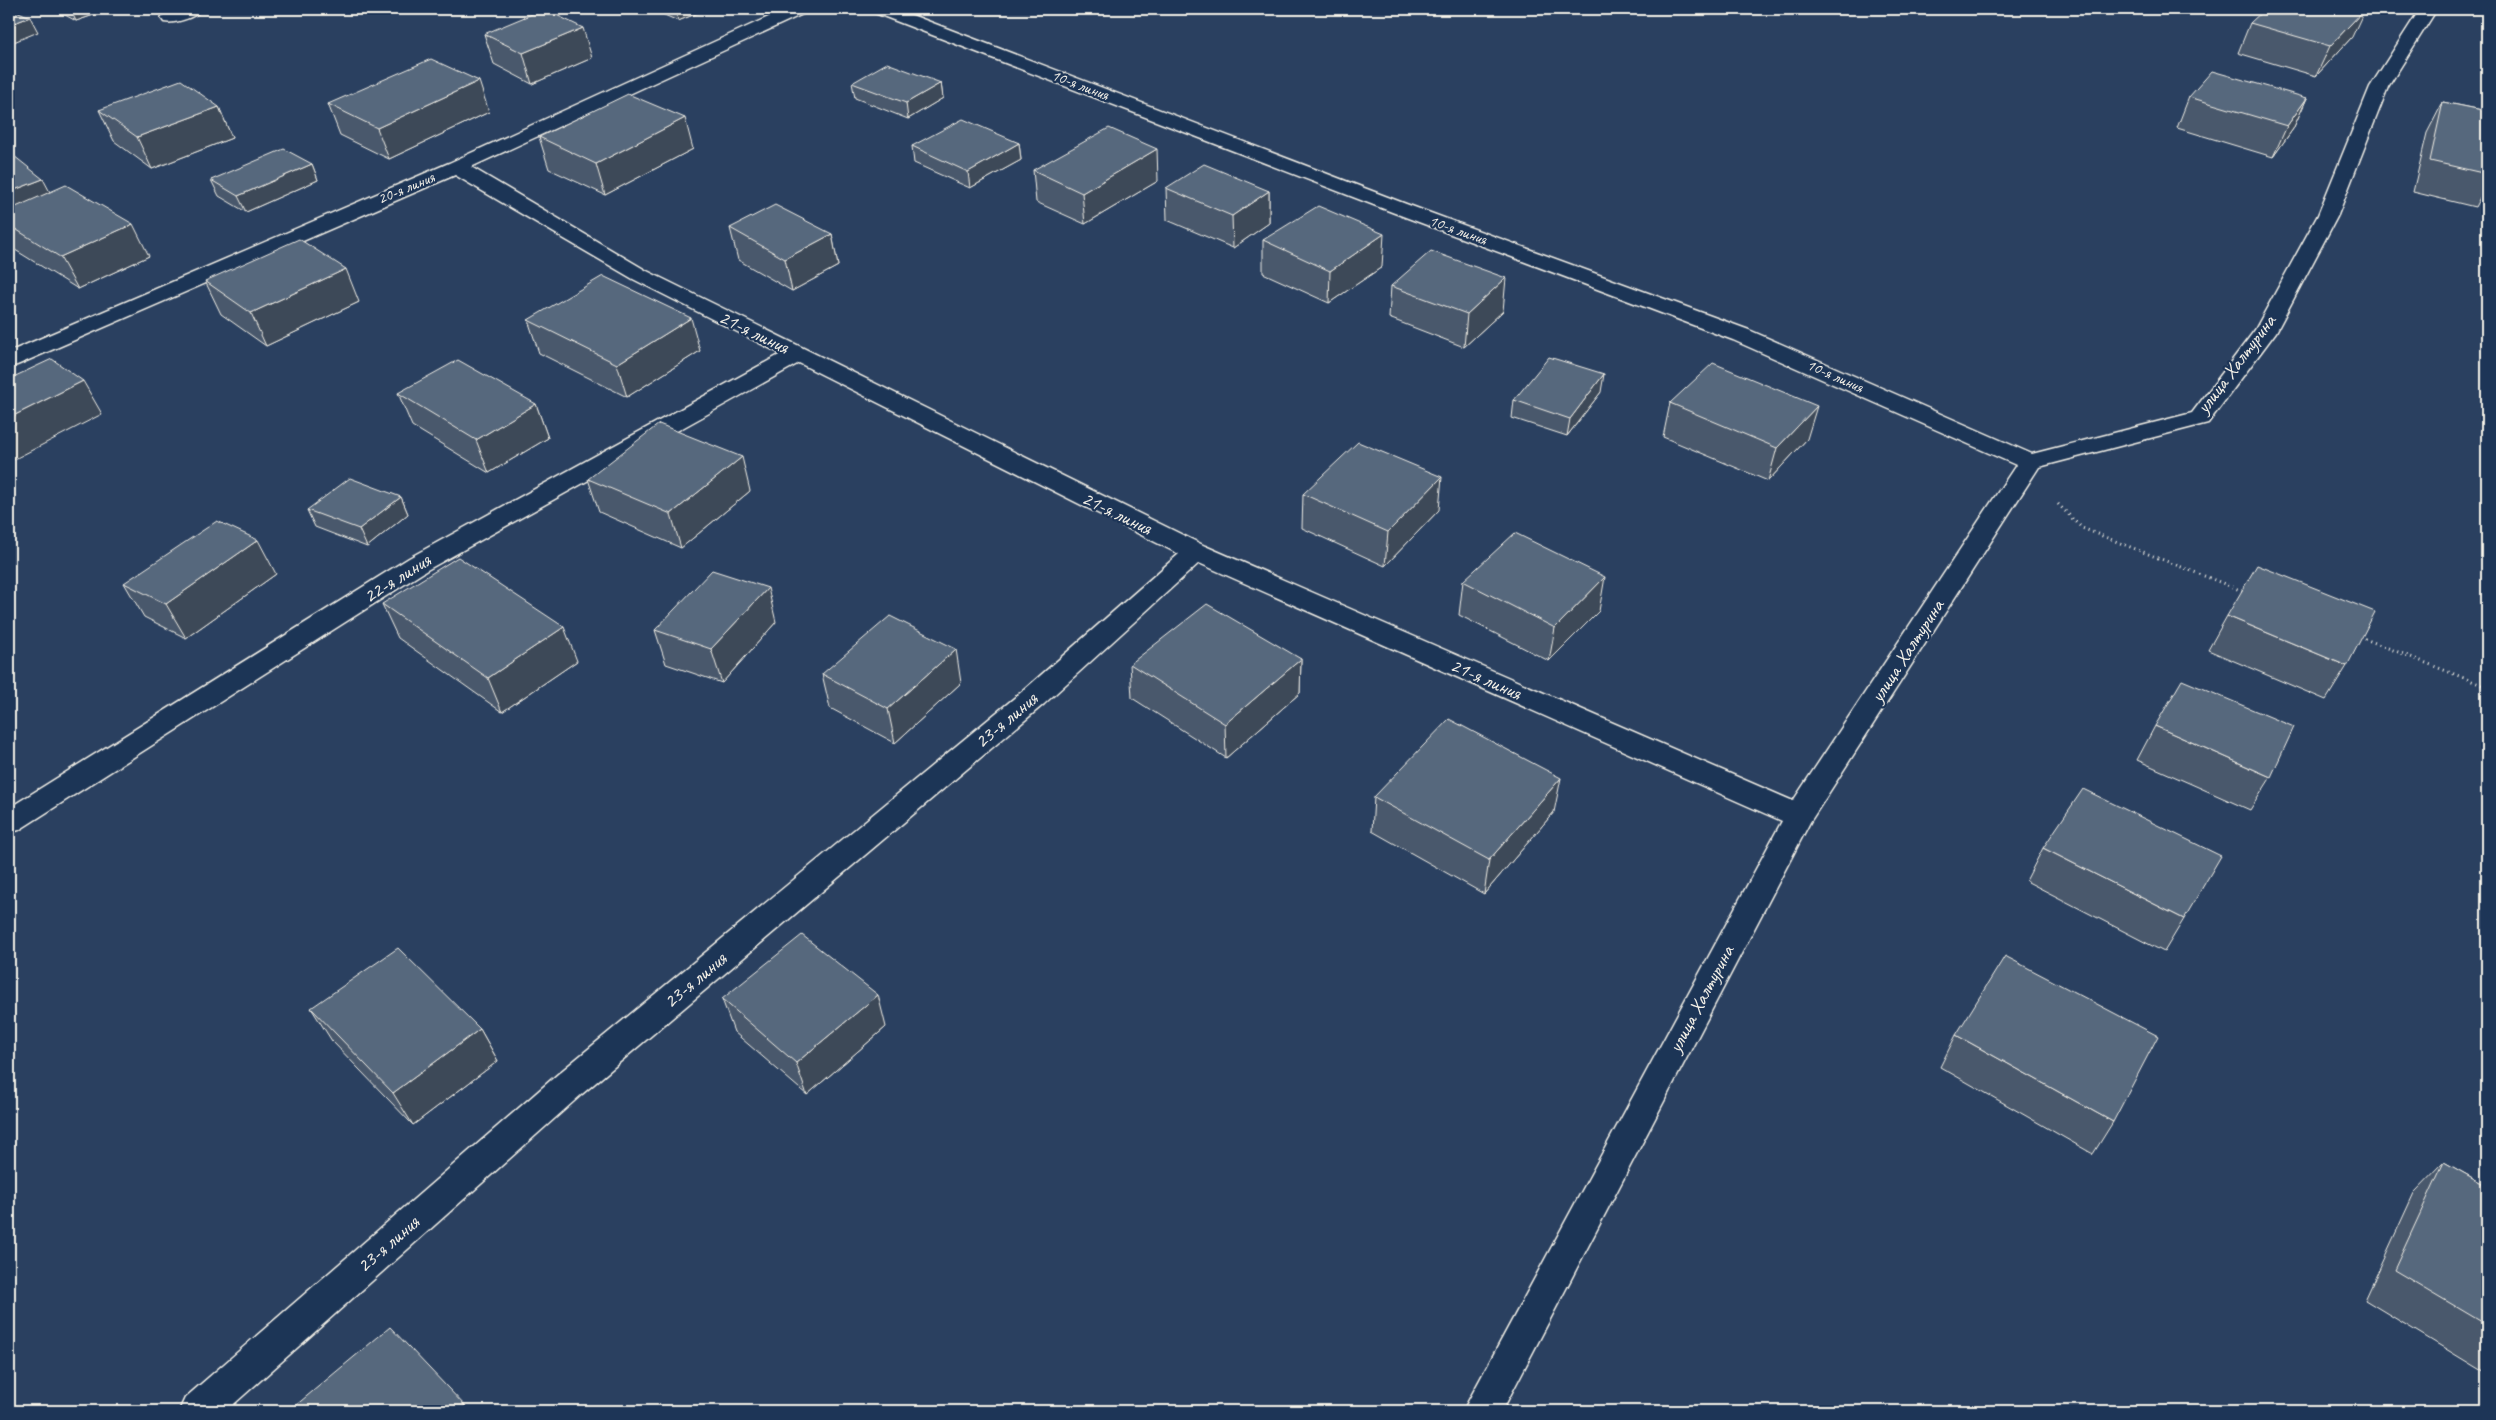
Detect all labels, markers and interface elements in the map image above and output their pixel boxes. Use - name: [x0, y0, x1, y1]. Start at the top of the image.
- street label: 10-я линия: [1048, 65, 1113, 106]
- street label: 20-я линия: [374, 167, 439, 209]
- street label: 10-я линия: [1426, 210, 1491, 250]
- street label: 21-я линия: [715, 304, 794, 360]
- street label: улица Халтурина: [2190, 309, 2282, 419]
- street label: 10-я линия: [1804, 355, 1868, 398]
- street label: 21-я линия: [1078, 485, 1157, 541]
- street label: 22-я линия: [359, 547, 436, 608]
- street label: улица Халтурина: [1864, 594, 1950, 708]
- street label: 21-я линия: [1447, 652, 1526, 706]
- street label: 23-я линия: [969, 686, 1043, 754]
- street label: улица Халтурина: [1662, 940, 1740, 1058]
- street label: 23-я линия: [658, 946, 732, 1014]
- street label: 23-я линия: [352, 1209, 425, 1278]

